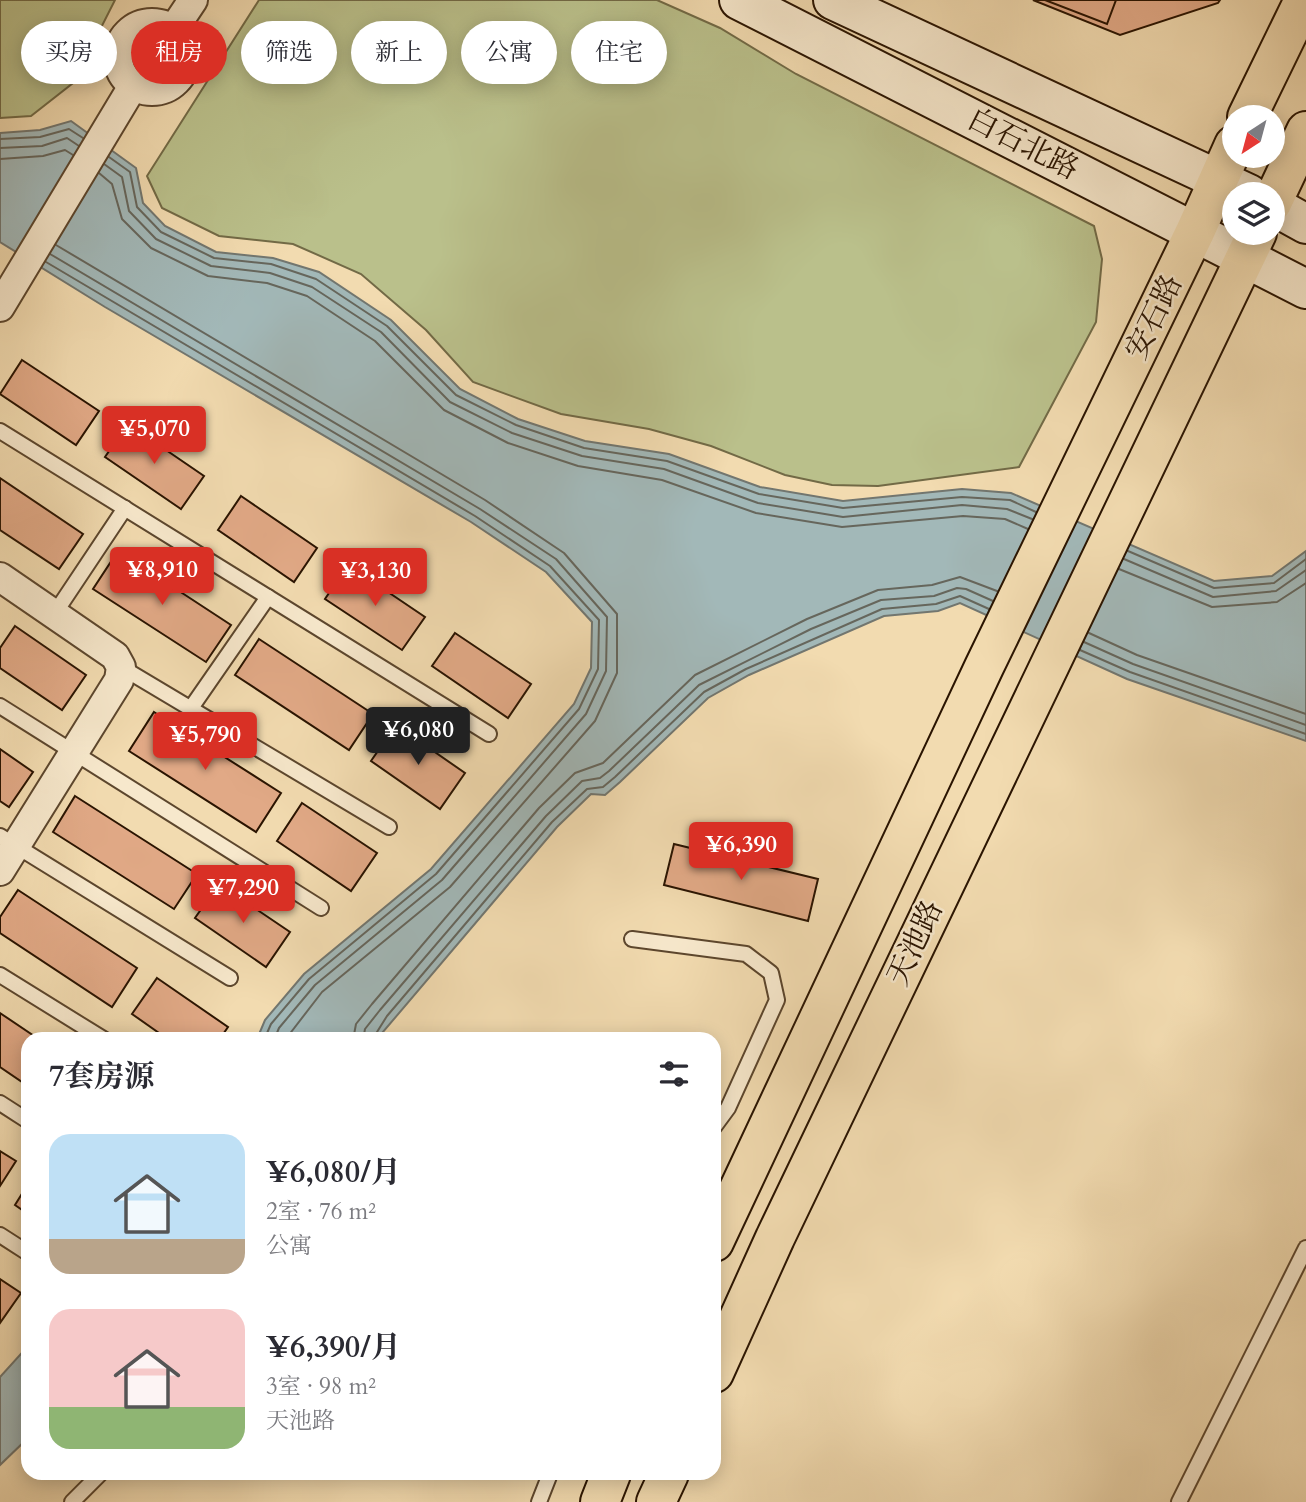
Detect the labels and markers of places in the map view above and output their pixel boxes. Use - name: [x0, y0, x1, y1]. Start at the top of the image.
- pin: ¥5,070: [97, 406, 211, 466]
- pin: ¥8,910: [105, 548, 219, 607]
- pin: ¥3,130: [318, 548, 432, 608]
- pin: ¥6,080: [361, 708, 475, 767]
- pin: ¥5,790: [148, 712, 262, 772]
- pin: ¥6,390: [684, 822, 798, 882]
- pin: ¥7,290: [186, 866, 300, 925]

